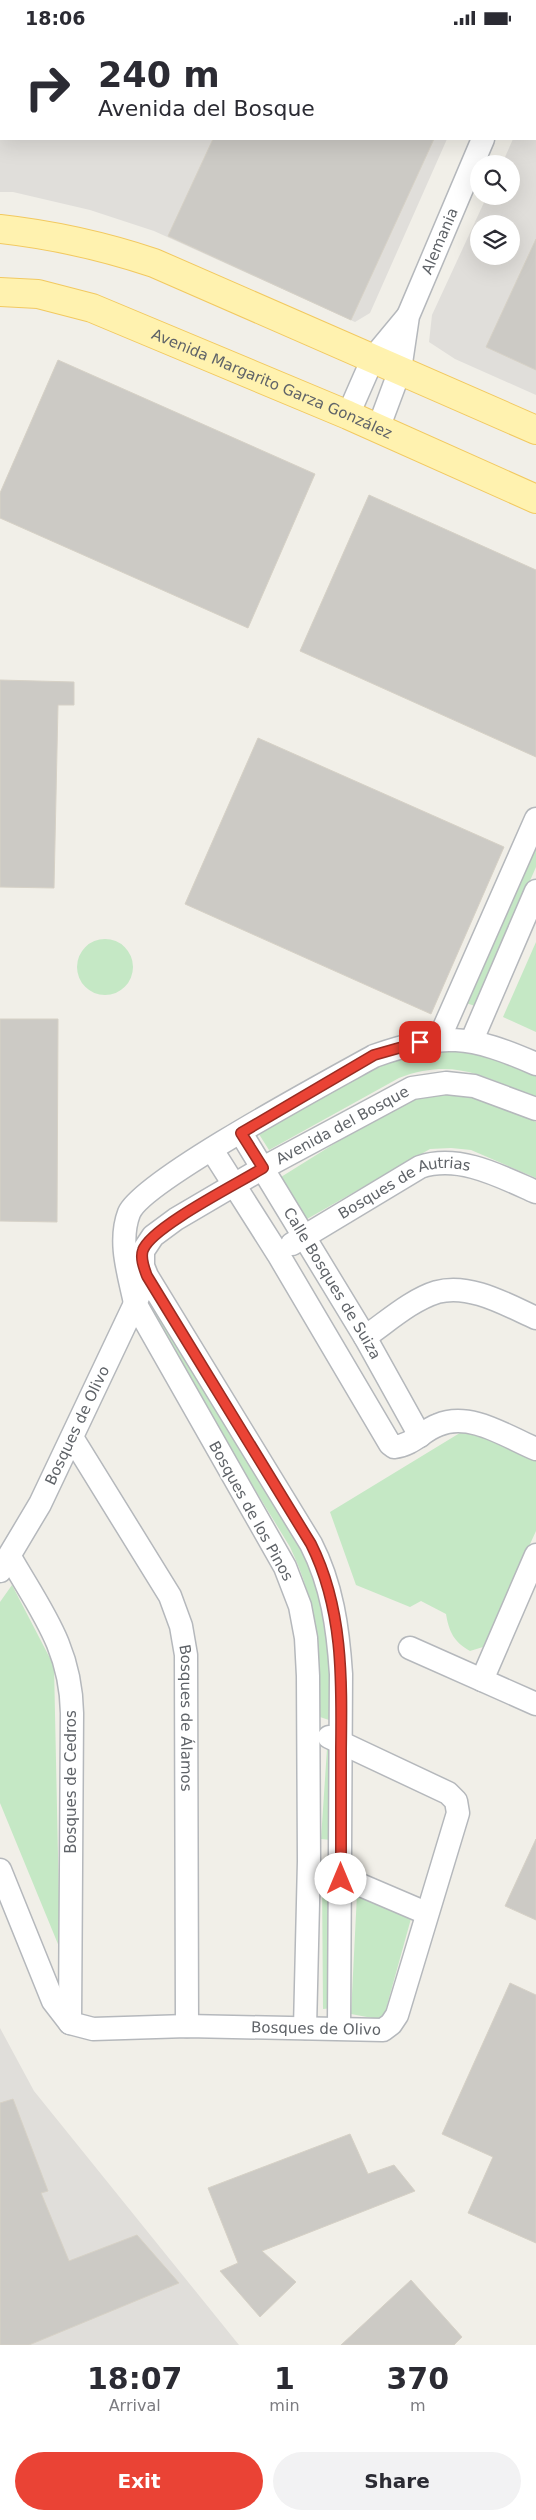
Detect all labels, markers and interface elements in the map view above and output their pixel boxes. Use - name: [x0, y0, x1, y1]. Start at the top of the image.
- text: 18:06: [25, 7, 85, 29]
- icon: right: [15, 55, 80, 120]
- text: 240 m: [98, 55, 220, 95]
- text: Avenida del Bosque: [98, 96, 315, 121]
- map controls: [470, 155, 520, 265]
- button: search: [470, 155, 520, 205]
- street label: Alemania: [418, 205, 462, 277]
- button: layers: [470, 215, 520, 265]
- street label: Avenida Margarito Garza González: [149, 325, 395, 443]
- pin: [399, 1021, 441, 1063]
- icon: arrive: [406, 1028, 434, 1056]
- street label: Avenida del Bosque: [273, 1082, 412, 1168]
- street label: Bosques de Autrias: [335, 1154, 472, 1223]
- street label: Calle Bosques de Suiza: [280, 1204, 385, 1363]
- street label: Bosques de Olivo: [41, 1363, 113, 1488]
- street label: Bosques de los Pinos: [205, 1438, 297, 1584]
- street label: Bosques de Álamos: [175, 1643, 196, 1792]
- street label: Bosques de Cedros: [62, 1710, 80, 1854]
- position arrow: [314, 1852, 366, 1904]
- street label: Bosques de Olivo: [251, 2018, 381, 2039]
- text: 18:07: [87, 2361, 182, 2396]
- text: 1: [274, 2361, 295, 2396]
- text: 370: [386, 2361, 449, 2396]
- text: Arrival: [109, 2396, 161, 2415]
- text: min: [269, 2396, 300, 2415]
- text: m: [410, 2396, 426, 2415]
- button: Exit: [15, 2452, 263, 2510]
- button: Share: [273, 2452, 521, 2510]

